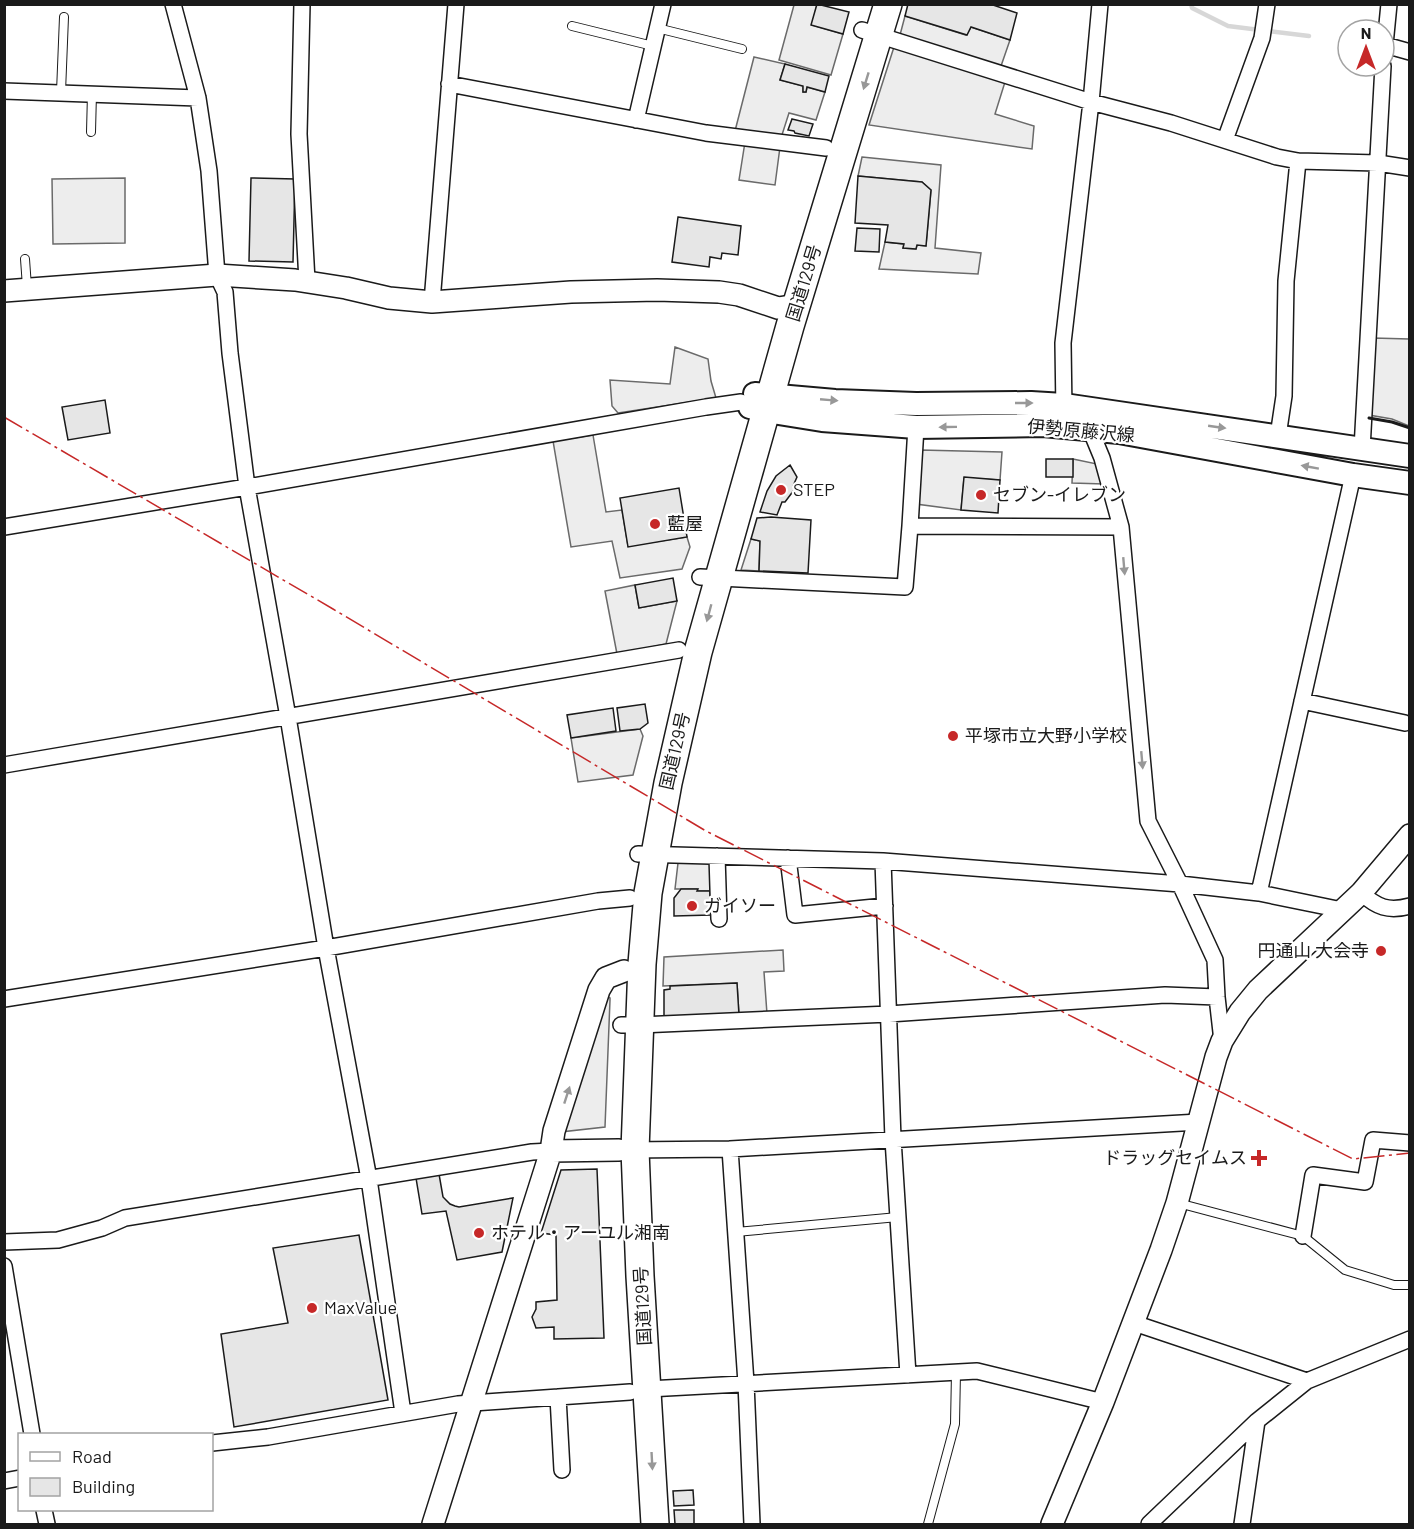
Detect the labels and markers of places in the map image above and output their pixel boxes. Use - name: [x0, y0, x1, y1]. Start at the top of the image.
- place label: STEP: [793, 478, 835, 500]
- marker: STEP: [774, 483, 788, 497]
- place label: セブン-イレブン: [993, 483, 1126, 505]
- marker: セブン-イレブン: [974, 488, 988, 502]
- place label: 藍屋: [667, 512, 703, 534]
- marker: 藍屋: [648, 517, 662, 531]
- place label: 平塚市立大野小学校: [965, 724, 1127, 746]
- marker: 平塚市立大野小学校: [946, 729, 960, 743]
- place label: ガイソー: [704, 894, 776, 916]
- marker: ガイソー: [685, 899, 699, 913]
- place label: 円通山 大会寺: [1257, 939, 1369, 961]
- marker: 円通山 大会寺: [1374, 944, 1388, 958]
- place label: ドラッグセイムス: [1103, 1146, 1247, 1168]
- marker: ドラッグセイムス: [1252, 1151, 1266, 1165]
- place label: ホテル・アーユル湘南: [491, 1221, 670, 1243]
- marker: ホテル・アーユル湘南: [472, 1226, 486, 1240]
- place label: MaxValue: [324, 1296, 397, 1318]
- marker: MaxValue: [305, 1301, 319, 1315]

